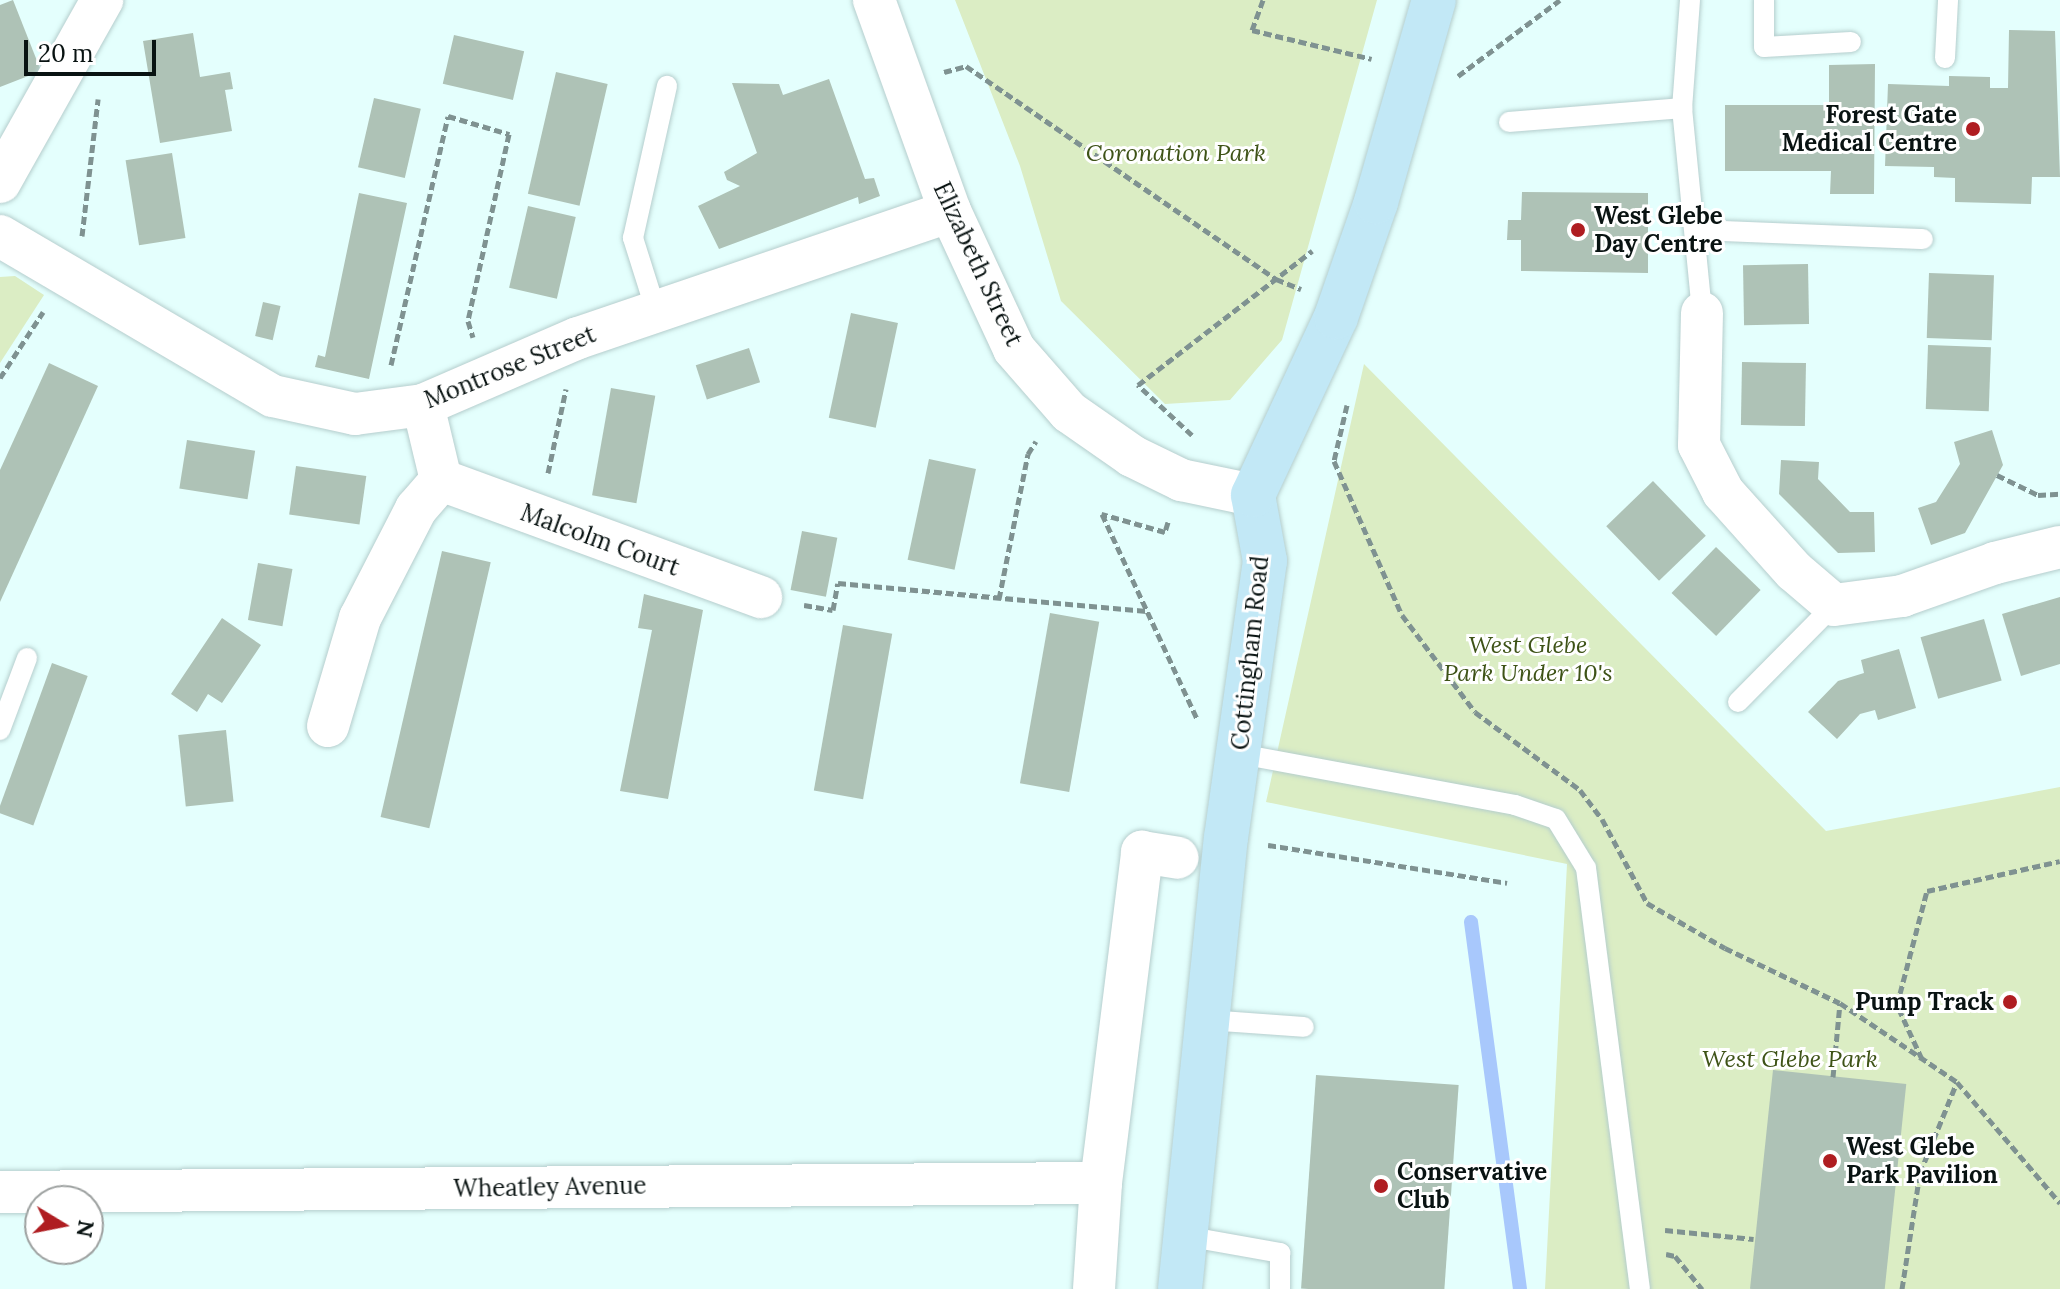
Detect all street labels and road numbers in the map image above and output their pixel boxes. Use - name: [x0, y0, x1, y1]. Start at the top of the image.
- street label: Elizabeth Street: [927, 177, 1029, 351]
- street label: Montrose Street: [420, 320, 600, 414]
- street label: Malcolm Court: [517, 498, 683, 582]
- street label: Cottingham Road: [1225, 555, 1275, 751]
- street label: Wheatley Avenue: [453, 1171, 647, 1203]

